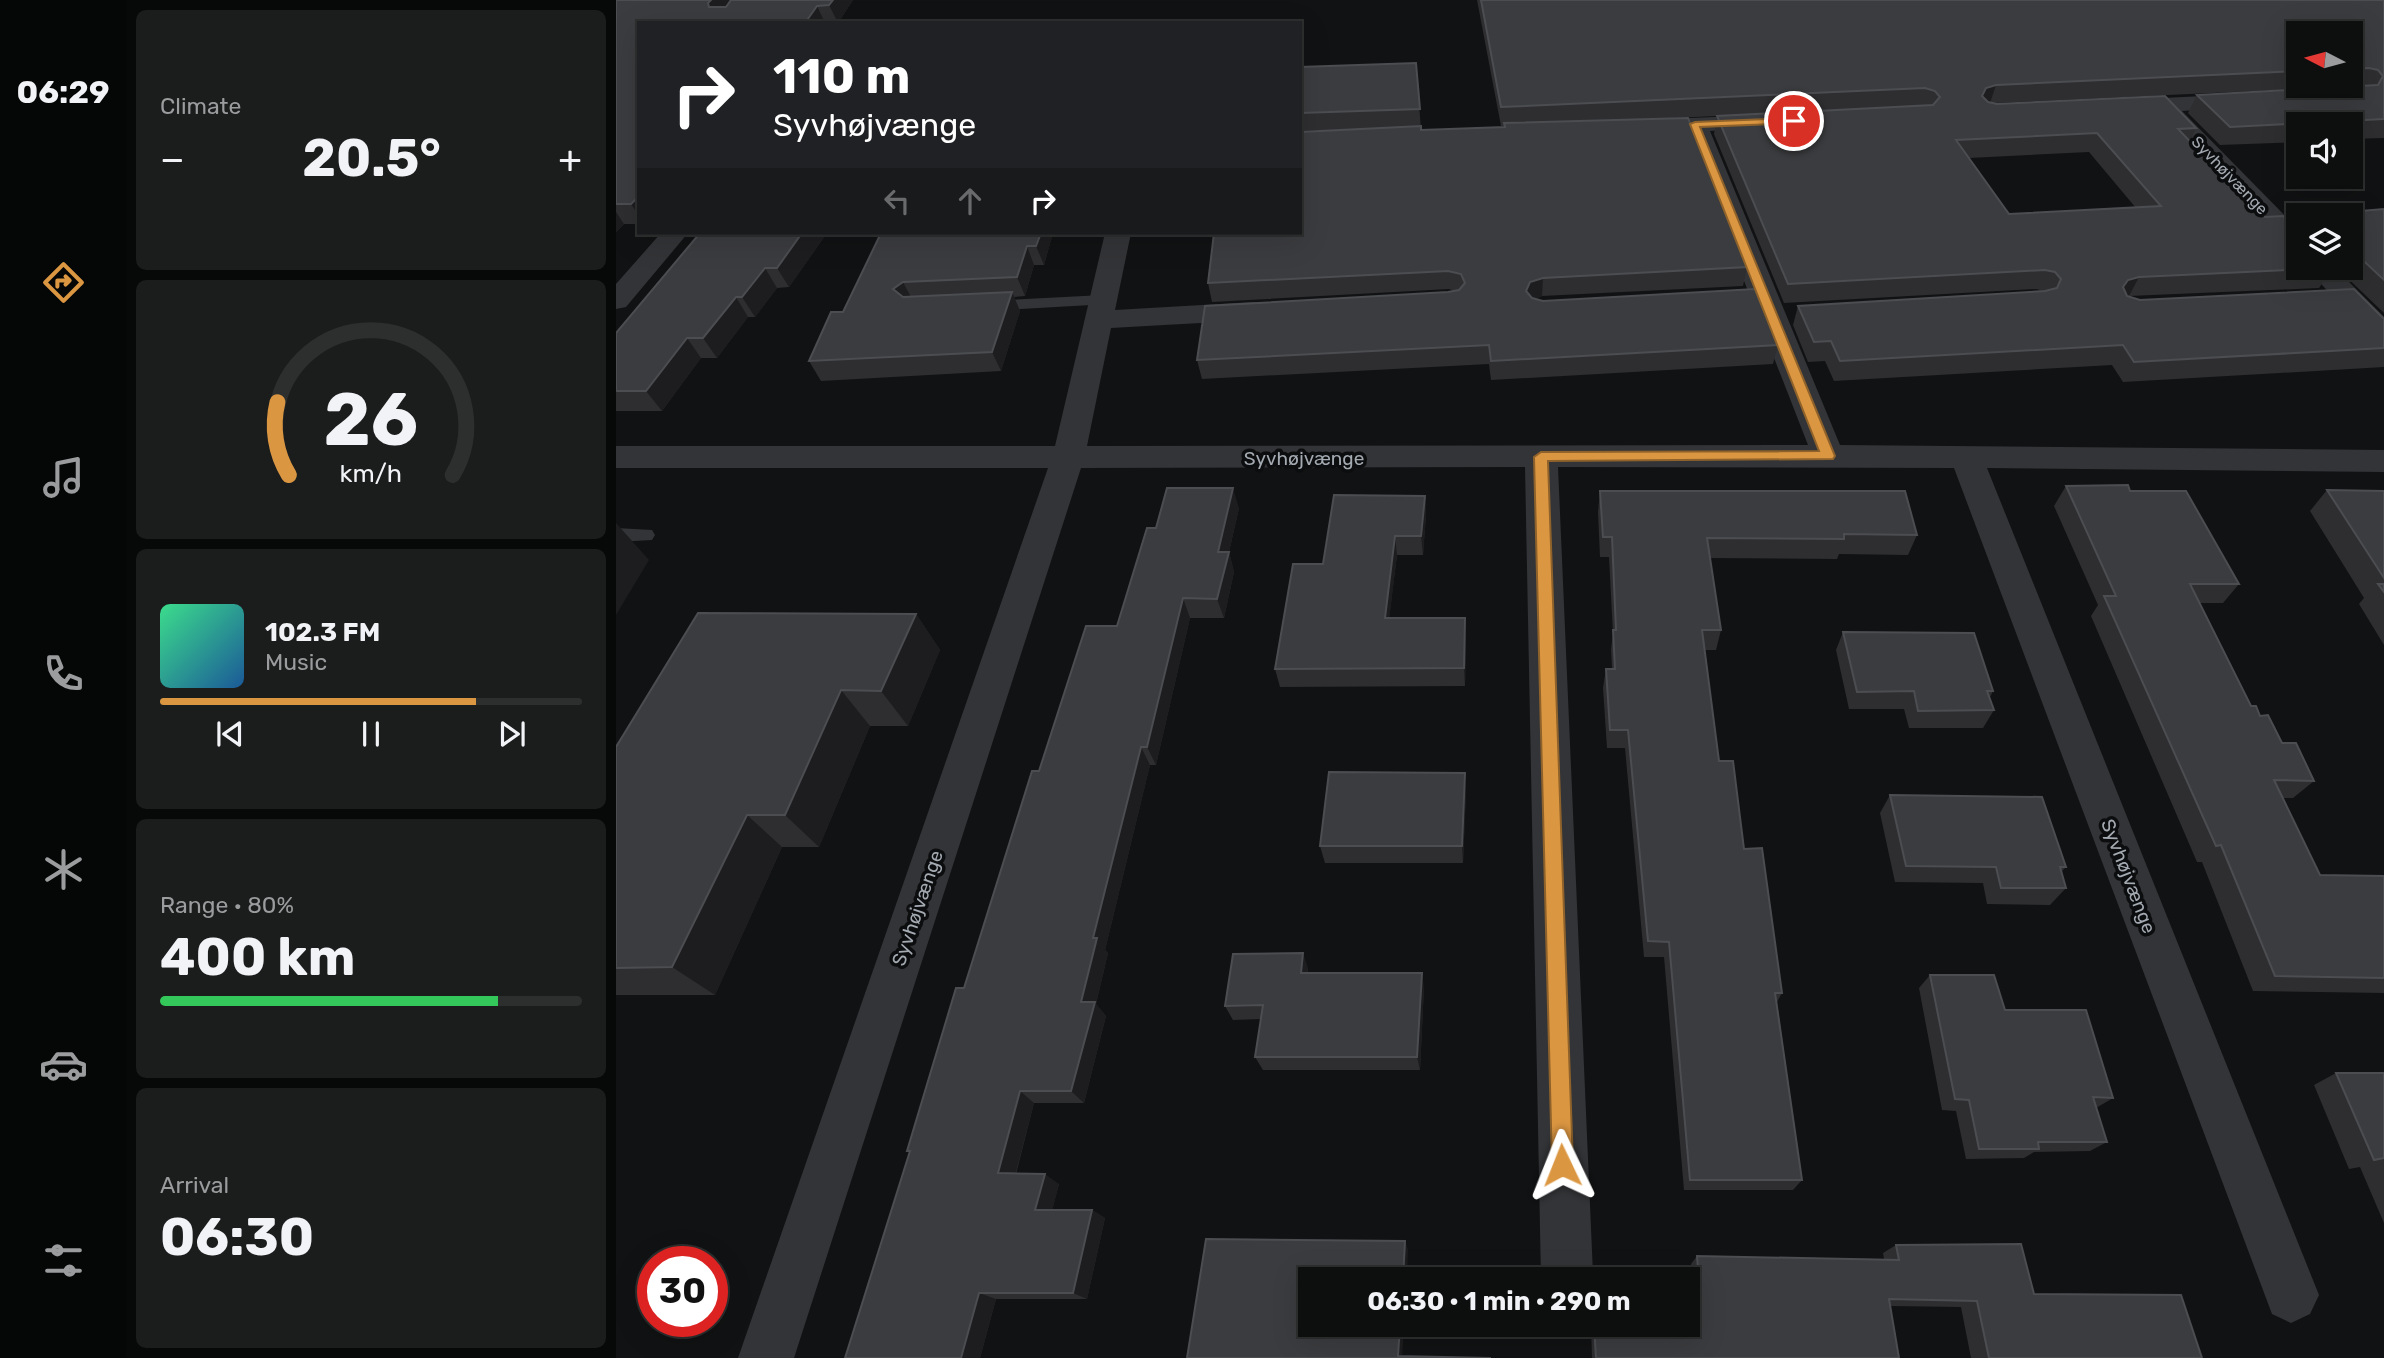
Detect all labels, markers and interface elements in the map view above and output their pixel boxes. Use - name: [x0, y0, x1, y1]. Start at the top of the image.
- north arrow: [2286, 21, 2362, 98]
- map controls: [2286, 21, 2363, 280]
- text: 110 m: [773, 47, 910, 105]
- icon: right: [658, 49, 749, 140]
- text: 06:29: [16, 73, 110, 111]
- pin: [1764, 91, 1824, 151]
- text: Climate: [160, 92, 241, 120]
- icon: arrive: [1775, 102, 1813, 140]
- text: Syvhøjvænge: [773, 106, 976, 144]
- button: sound: [2286, 112, 2363, 189]
- text: 20.5°: [302, 127, 441, 189]
- street label: Syvhøjvænge: [2188, 132, 2272, 219]
- text: −: [160, 136, 185, 182]
- text: +: [558, 136, 582, 182]
- icon: left: [878, 182, 916, 220]
- icon: ahead: [951, 182, 989, 220]
- icon: right: [1024, 182, 1062, 220]
- button: layers: [2286, 203, 2363, 280]
- icon: directions: [39, 258, 88, 307]
- text: 26: [324, 378, 418, 464]
- street label: Syvhøjvænge: [1244, 447, 1364, 470]
- icon: music: [39, 453, 88, 502]
- text: km/h: [340, 459, 402, 488]
- text: 102.3 FM: [265, 617, 380, 648]
- text: Music: [265, 648, 327, 676]
- icon: phone: [39, 649, 88, 698]
- icon: previous: [211, 715, 249, 753]
- icon: pause: [352, 715, 390, 753]
- icon: next: [493, 715, 531, 753]
- street label: Syvhøjvænge: [2096, 816, 2161, 937]
- icon: climate: [39, 845, 88, 894]
- street label: Syvhøjvænge: [887, 847, 948, 969]
- text: Range · 80%: [160, 891, 294, 919]
- text: 400 km: [160, 926, 355, 988]
- icon: car: [39, 1040, 88, 1089]
- position arrow: [1525, 1128, 1599, 1202]
- text: Arrival: [160, 1171, 229, 1199]
- text: 06:30: [160, 1206, 314, 1268]
- icon: filters: [39, 1236, 88, 1285]
- speed limit sign: 30: [637, 1246, 728, 1337]
- text: 06:30 · 1 min · 290 m: [1367, 1286, 1631, 1317]

